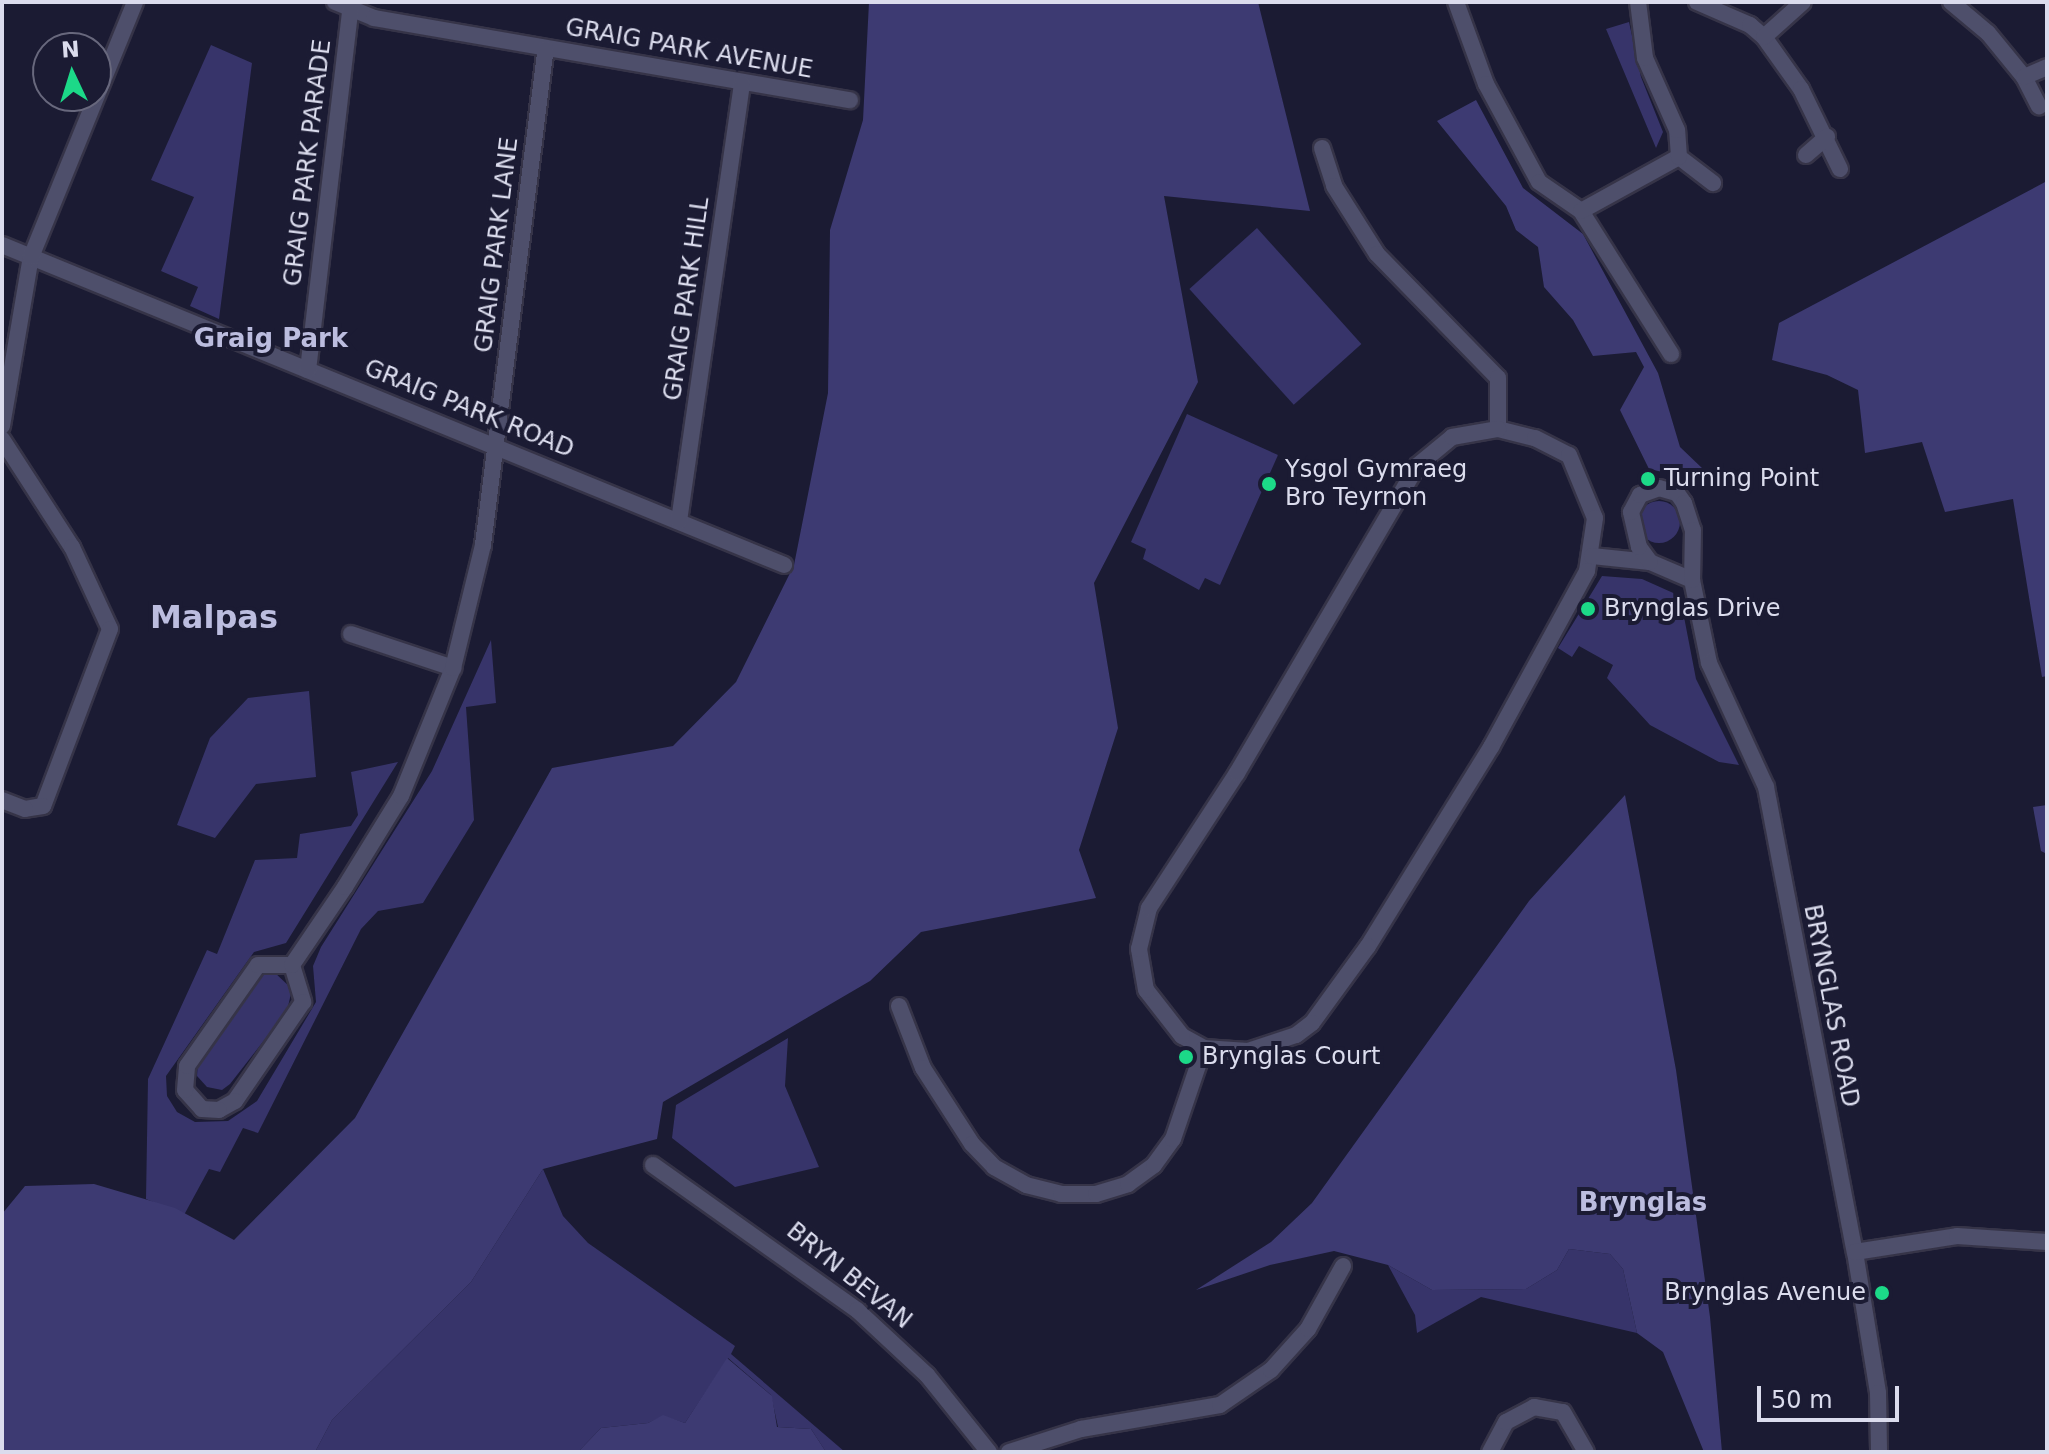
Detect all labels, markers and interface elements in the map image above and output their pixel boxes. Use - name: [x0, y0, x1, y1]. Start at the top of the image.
- street label: GRAIG PARK AVENUE: [563, 13, 815, 85]
- north arrow: [32, 32, 112, 112]
- text: N: [60, 36, 80, 63]
- street label: GRAIG PARK PARADE: [279, 38, 337, 288]
- street label: GRAIG PARK LANE: [469, 136, 525, 354]
- street label: GRAIG PARK HILL: [658, 195, 716, 403]
- district label: Graig Park: [194, 323, 348, 355]
- street label: GRAIG PARK ROAD: [360, 354, 578, 464]
- place label: Ysgol Gymraeg Bro Teyrnon: [1285, 456, 1467, 512]
- place label: Turning Point: [1664, 465, 1819, 493]
- marker: Turning Point: [1639, 470, 1657, 488]
- marker: Ysgol Gymraeg Bro Teyrnon: [1260, 475, 1278, 493]
- place label: Brynglas Drive: [1604, 595, 1780, 623]
- district label: Malpas: [150, 598, 278, 636]
- marker: Brynglas Drive: [1579, 600, 1597, 618]
- street label: BRYNGLAS ROAD: [1797, 902, 1865, 1110]
- place label: Brynglas Court: [1202, 1043, 1380, 1071]
- marker: Brynglas Court: [1177, 1048, 1195, 1066]
- district label: Brynglas: [1579, 1187, 1707, 1219]
- street label: BRYN BEVAN: [781, 1217, 917, 1335]
- place label: Brynglas Avenue: [1664, 1279, 1866, 1307]
- marker: Brynglas Avenue: [1873, 1284, 1891, 1302]
- scale bar: [1761, 1370, 1903, 1420]
- text: 50 m: [1771, 1386, 1833, 1414]

